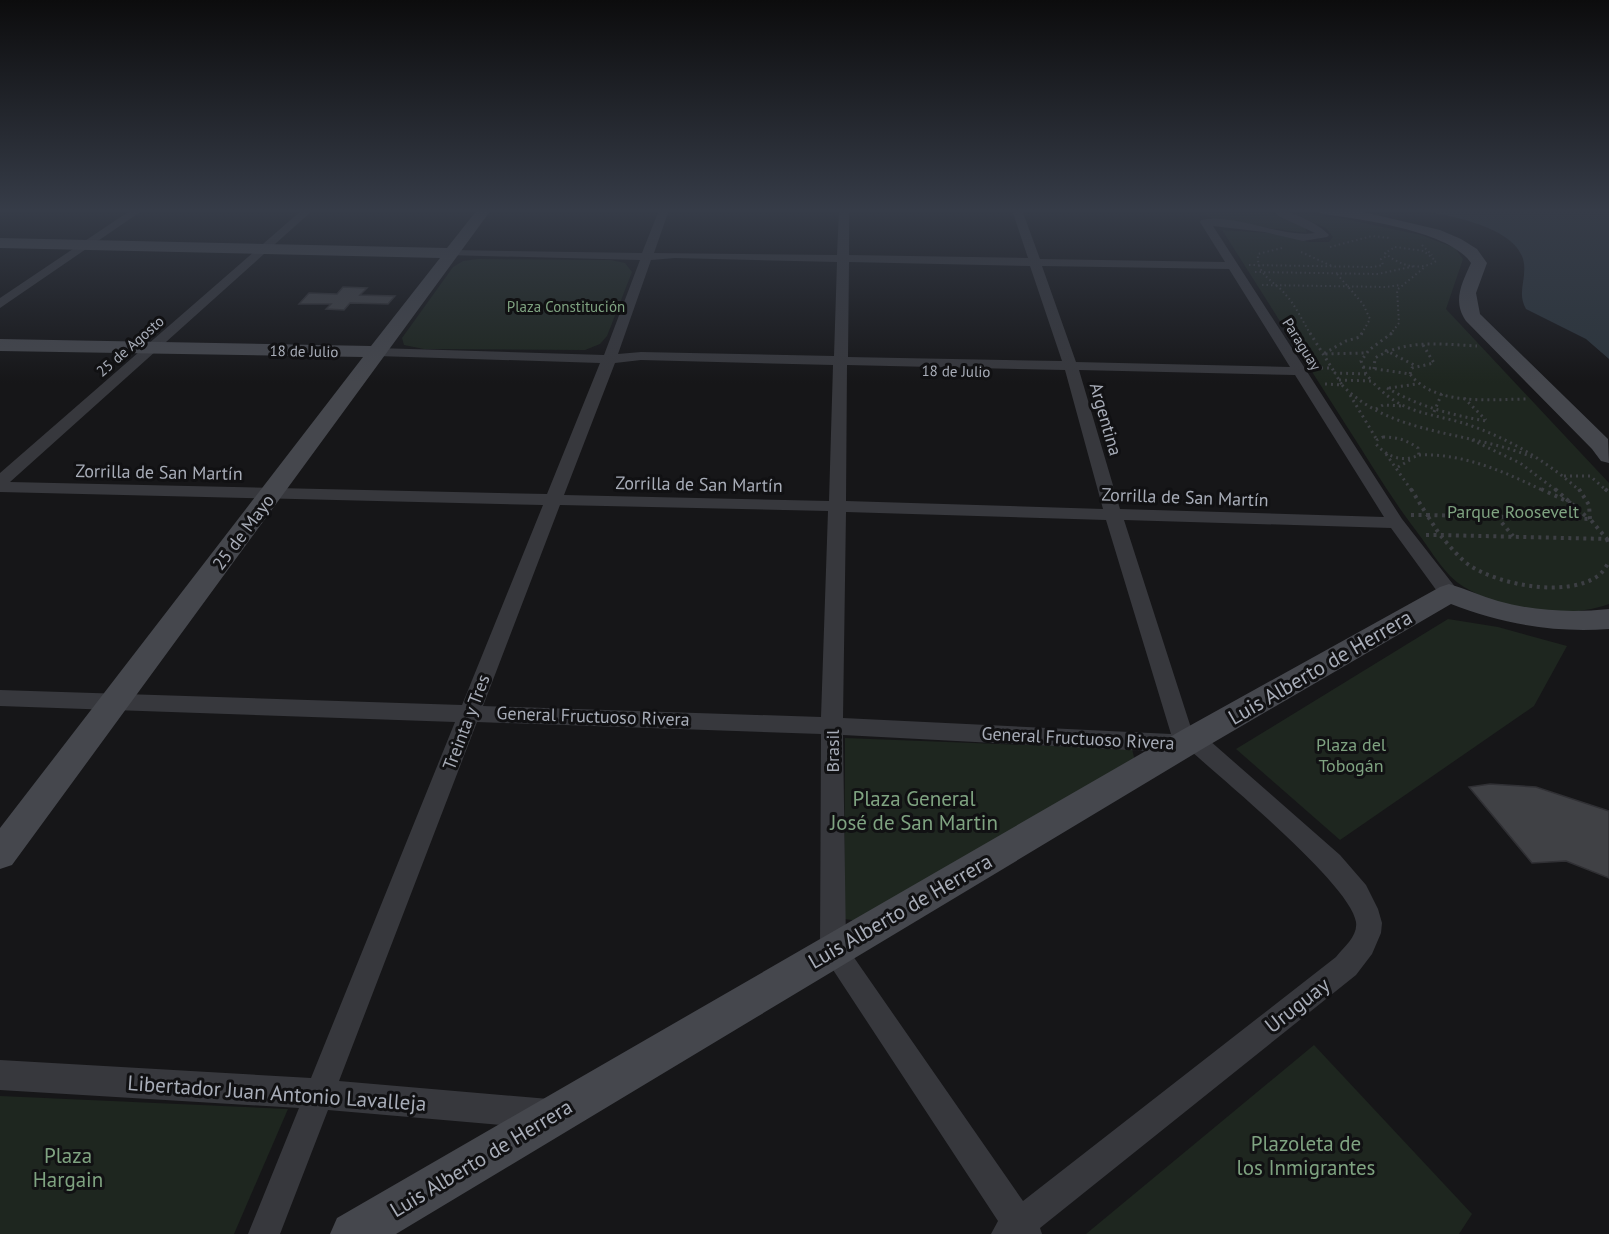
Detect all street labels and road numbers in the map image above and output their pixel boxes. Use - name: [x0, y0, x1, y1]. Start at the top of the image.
- street label: 25 de Agosto: [92, 311, 168, 381]
- street label: Paraguay: [1278, 314, 1326, 374]
- street label: 18 de Julio: [269, 341, 339, 361]
- street label: 18 de Julio: [921, 361, 991, 381]
- street label: Argentina: [1085, 380, 1127, 458]
- street label: Zorrilla de San Martín: [75, 459, 243, 485]
- street label: Zorrilla de San Martín: [615, 471, 783, 497]
- street label: Zorrilla de San Martín: [1101, 483, 1269, 511]
- street label: 25 de Mayo: [207, 490, 279, 574]
- street label: Luis Alberto de Herrera: [1223, 603, 1417, 731]
- street label: Treinta y Tres: [437, 671, 495, 773]
- street label: General Fructuoso Rivera: [496, 701, 690, 731]
- street label: General Fructuoso Rivera: [981, 721, 1175, 755]
- street label: Brasil: [821, 729, 844, 773]
- street label: Luis Alberto de Herrera: [803, 847, 997, 975]
- street label: Uruguay: [1259, 971, 1335, 1039]
- street label: Libertador Juan Antonio Lavalleja: [127, 1069, 427, 1117]
- street label: Luis Alberto de Herrera: [385, 1093, 577, 1223]

